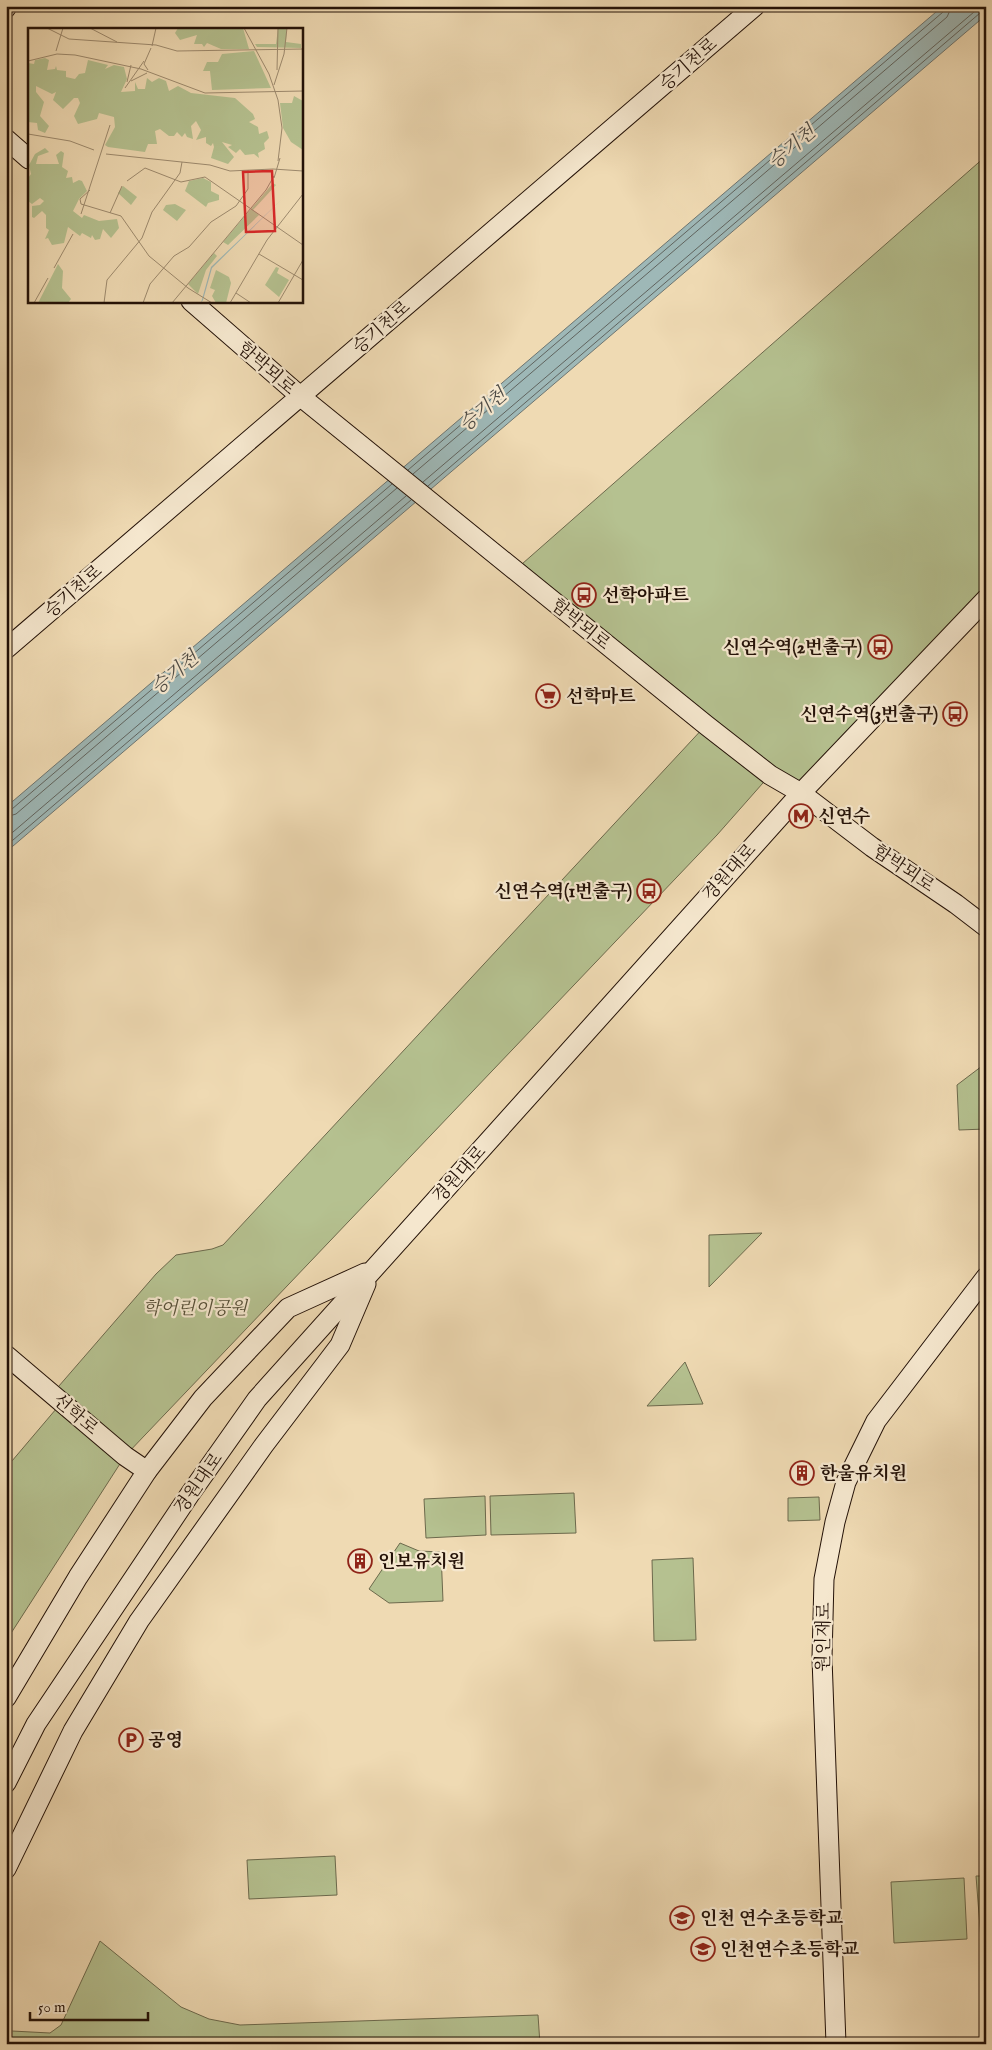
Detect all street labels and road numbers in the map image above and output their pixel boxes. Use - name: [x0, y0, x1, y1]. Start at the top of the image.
- street label: 승기천로: [655, 34, 723, 97]
- street label: 승기천로: [348, 297, 416, 360]
- street label: 함박뫼로: [232, 338, 300, 401]
- street label: 승기천로: [40, 561, 108, 624]
- street label: 함박뫼로: [546, 594, 614, 656]
- street label: 경원대로: [698, 839, 762, 907]
- street label: 함박뫼로: [868, 840, 938, 898]
- street label: 경원대로: [428, 1141, 492, 1209]
- street label: 선학로: [48, 1390, 102, 1441]
- street label: 경원대로: [170, 1449, 229, 1519]
- street label: 원인재로: [812, 1602, 837, 1672]

